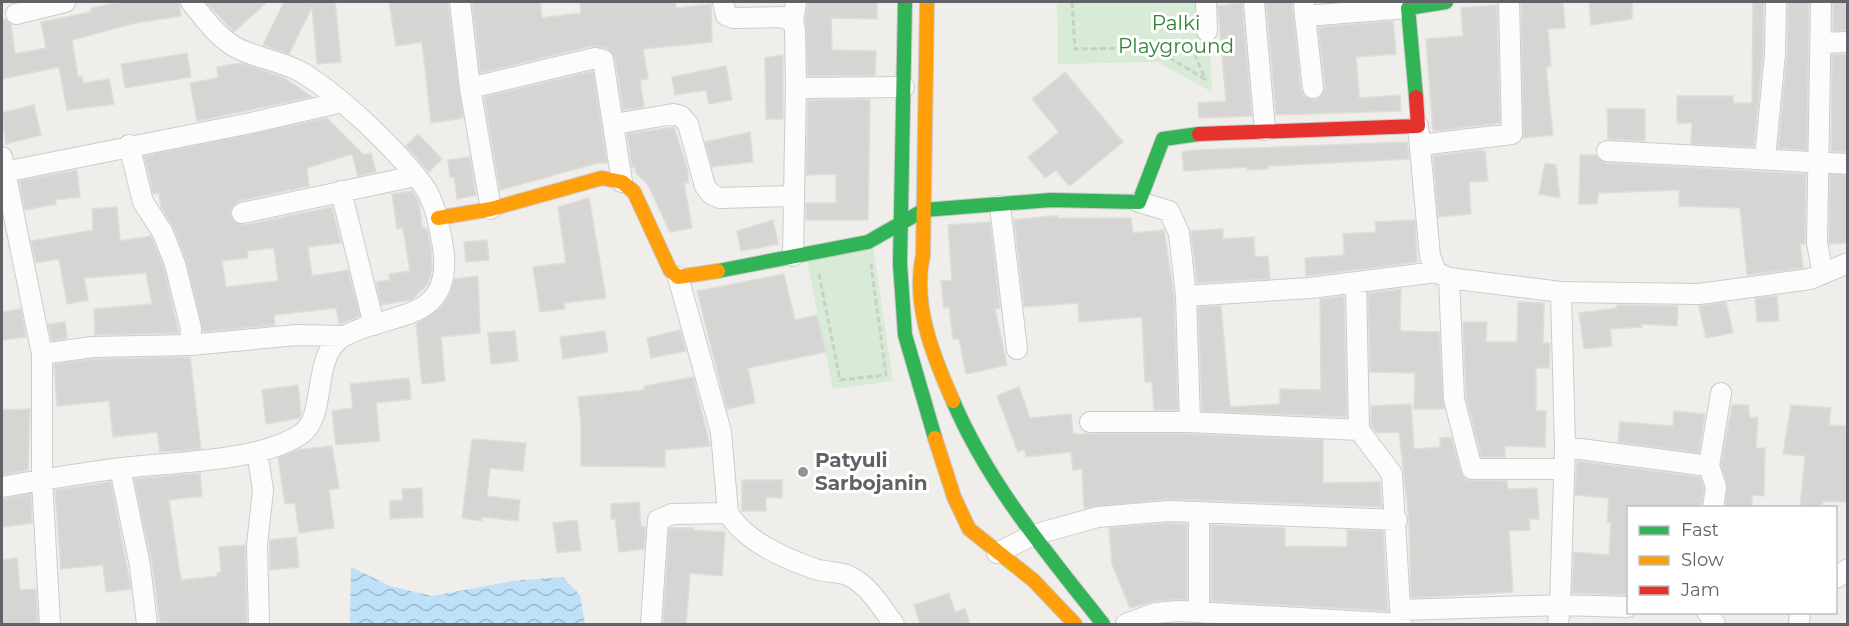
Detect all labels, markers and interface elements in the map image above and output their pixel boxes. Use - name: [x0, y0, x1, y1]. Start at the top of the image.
- park label: Palki Playground: [1118, 11, 1234, 58]
- place label: Patyuli Sarbojanin: [815, 448, 928, 495]
- marker: Patyuli Sarbojanin: [796, 465, 810, 479]
- legend: [1627, 506, 1837, 614]
- text: Fast: [1681, 519, 1719, 541]
- text: Slow: [1681, 549, 1724, 571]
- text: Jam: [1680, 579, 1720, 601]

